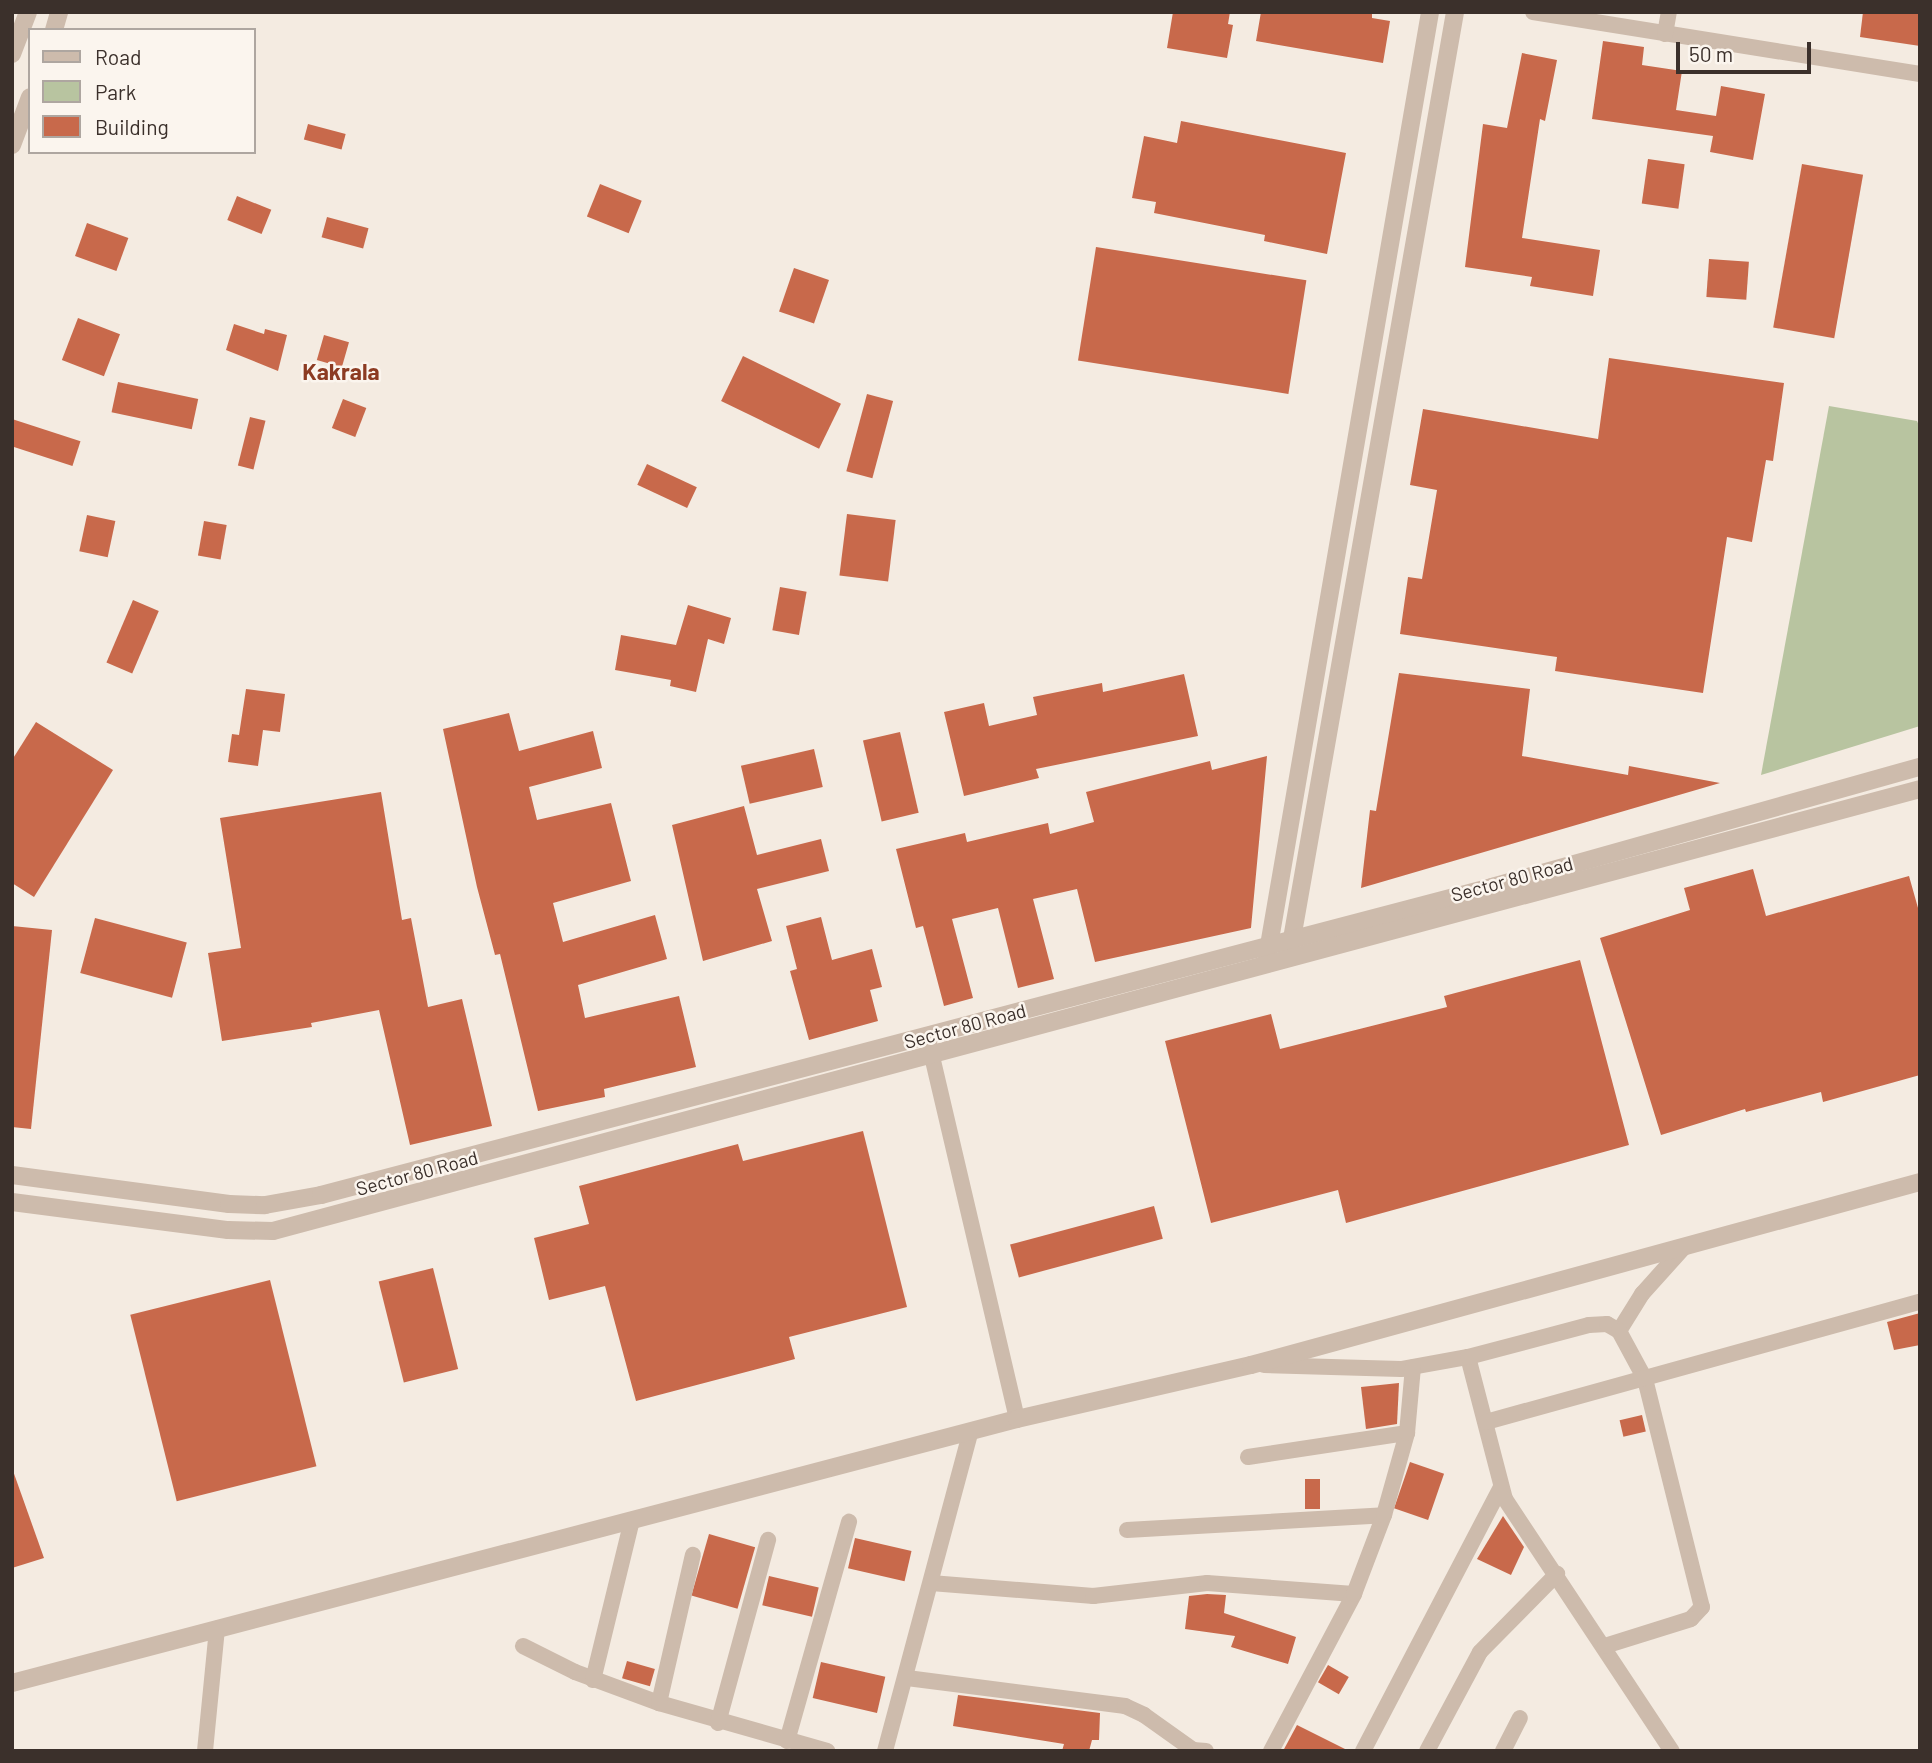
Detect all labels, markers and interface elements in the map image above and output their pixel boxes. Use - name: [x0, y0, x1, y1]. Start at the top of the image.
- legend: [28, 28, 256, 154]
- scale bar: [1680, 28, 1815, 72]
- text: 50 m: [1689, 41, 1733, 66]
- text: Road: [95, 44, 141, 69]
- text: Park: [95, 79, 136, 104]
- text: Building: [95, 114, 169, 139]
- district label: Kakrala: [302, 357, 380, 385]
- street label: Sector 80 Road: [1449, 852, 1575, 906]
- street label: Sector 80 Road: [902, 999, 1028, 1053]
- street label: Sector 80 Road: [354, 1146, 480, 1200]

